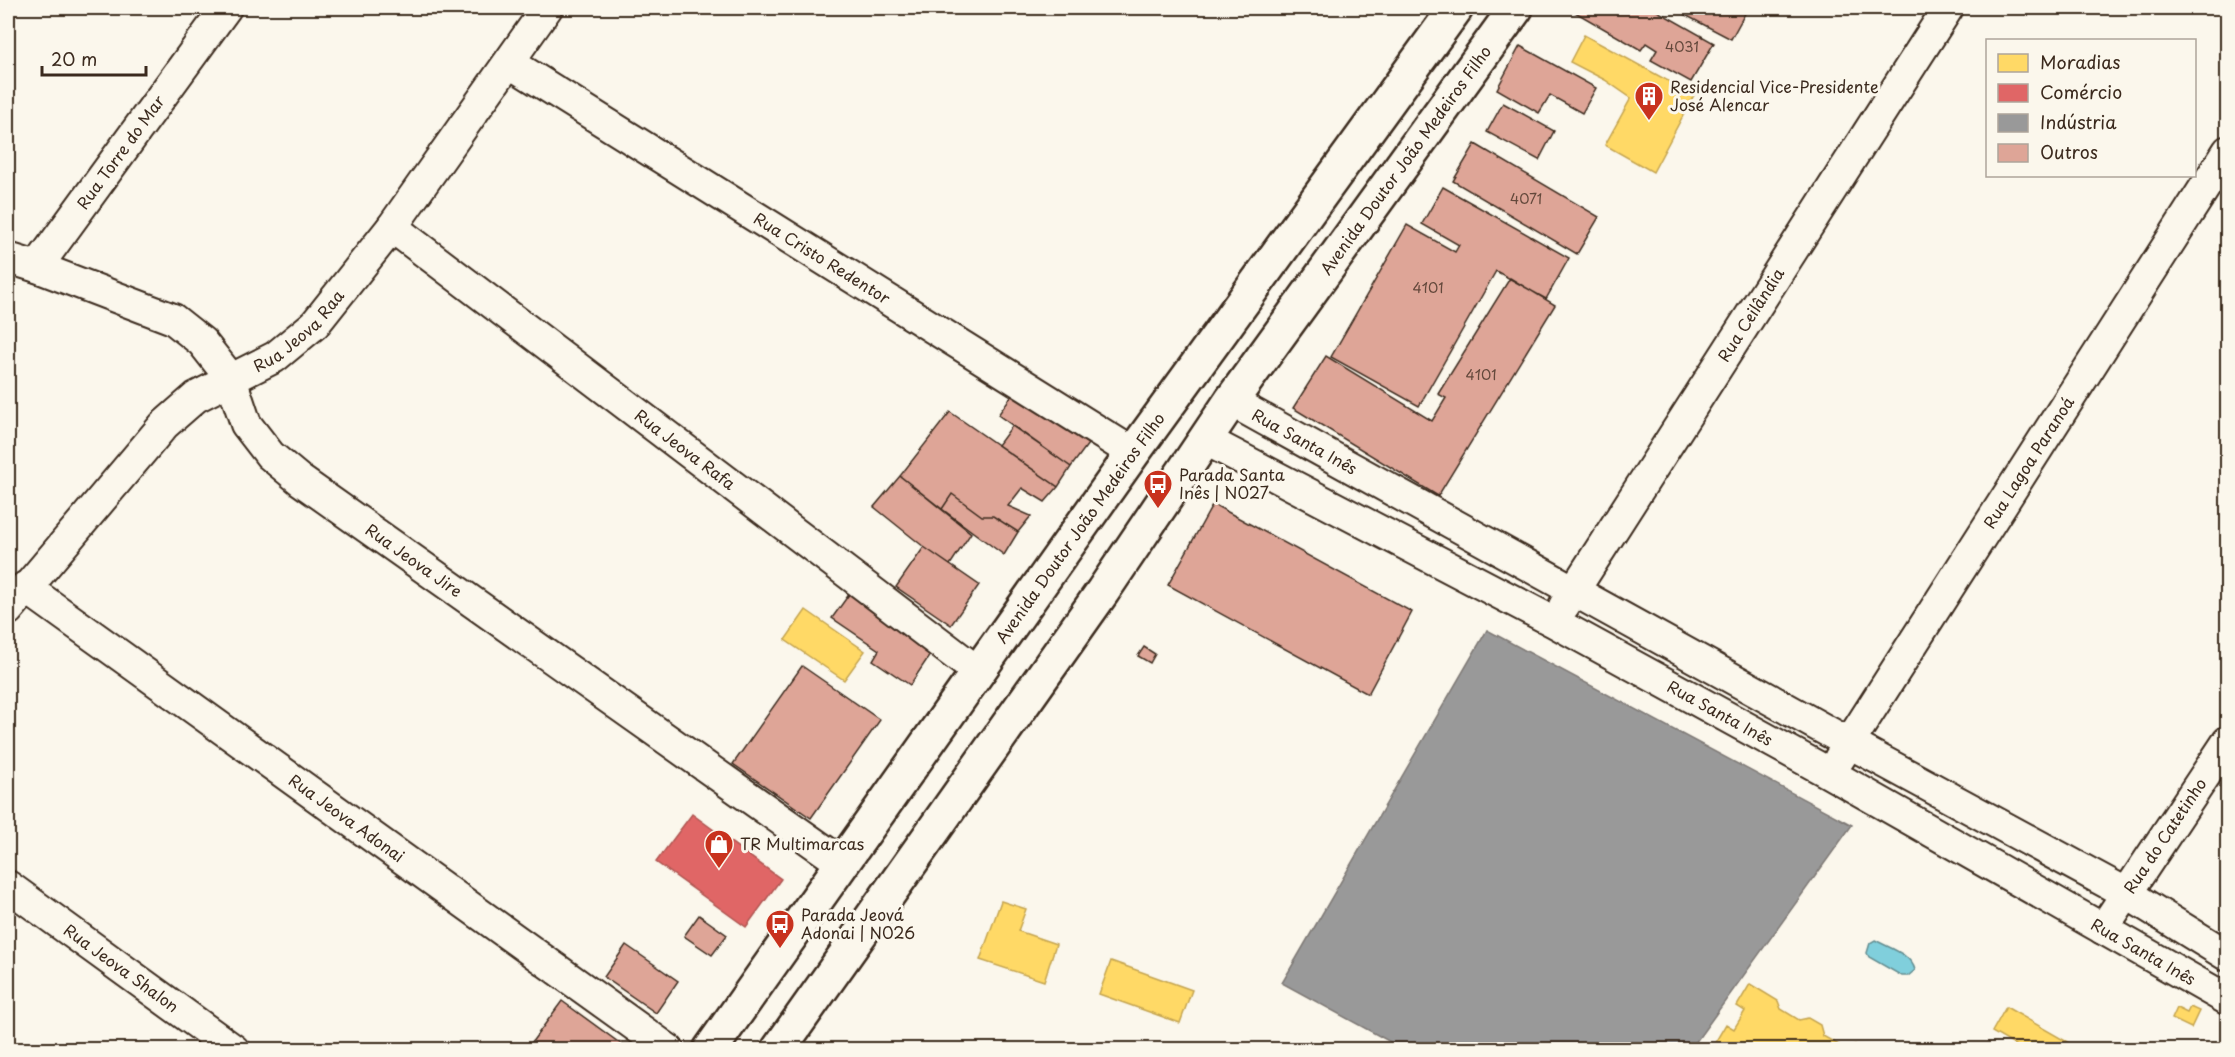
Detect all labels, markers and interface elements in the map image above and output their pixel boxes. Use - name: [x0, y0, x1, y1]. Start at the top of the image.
- house number: 4031: [1665, 36, 1699, 57]
- scale bar: [42, 39, 146, 77]
- legend: [1986, 39, 2196, 177]
- street label: Avenida Doutor João Medeiros Filho: [1314, 40, 1496, 279]
- text: 20 m: [51, 45, 97, 72]
- text: Moradias: [2040, 48, 2121, 75]
- place label: Residencial Vice-Presidente José Alencar: [1670, 74, 1879, 116]
- text: Comércio: [2040, 78, 2122, 105]
- building icon: Residencial Vice-Presidente José Alencar: [1633, 80, 1665, 122]
- street label: Rua Torre do Mar: [70, 89, 170, 214]
- text: Indústria: [2040, 108, 2117, 135]
- text: Outros: [2040, 138, 2098, 165]
- house number: 4071: [1510, 188, 1542, 209]
- street label: Rua Cristo Redentor: [750, 206, 896, 309]
- street label: Rua Ceilândia: [1711, 262, 1790, 366]
- house number: 4101: [1412, 277, 1444, 298]
- street label: Rua Jeova Raa: [249, 284, 349, 377]
- house number: 4101: [1465, 364, 1497, 385]
- street label: Rua Lagoa Paranoá: [1977, 391, 2079, 533]
- street label: Rua Santa Inês: [1248, 402, 1362, 480]
- street label: Rua Jeova Rafa: [630, 403, 741, 495]
- street label: Avenida Doutor João Medeiros Filho: [989, 407, 1170, 648]
- place label: Parada Santa Inês | N027: [1179, 462, 1285, 504]
- bus stop icon: Parada Santa Inês | N027: [1142, 468, 1174, 510]
- street label: Rua Jeova Jire: [361, 517, 468, 602]
- street label: Rua Santa Inês: [1663, 674, 1777, 751]
- street label: Rua Jeova Adonai: [284, 767, 410, 867]
- street label: Rua do Catetinho: [2117, 773, 2211, 898]
- shop icon: TR Multimarcas: [703, 828, 735, 870]
- place label: TR Multimarcas: [740, 831, 864, 855]
- place label: Parada Jeová Adonai | N026: [801, 902, 915, 944]
- bus stop icon: Parada Jeová Adonai | N026: [764, 908, 796, 950]
- street label: Rua Santa Inês: [2087, 912, 2201, 990]
- street label: Rua Jeova Shalon: [59, 917, 184, 1017]

